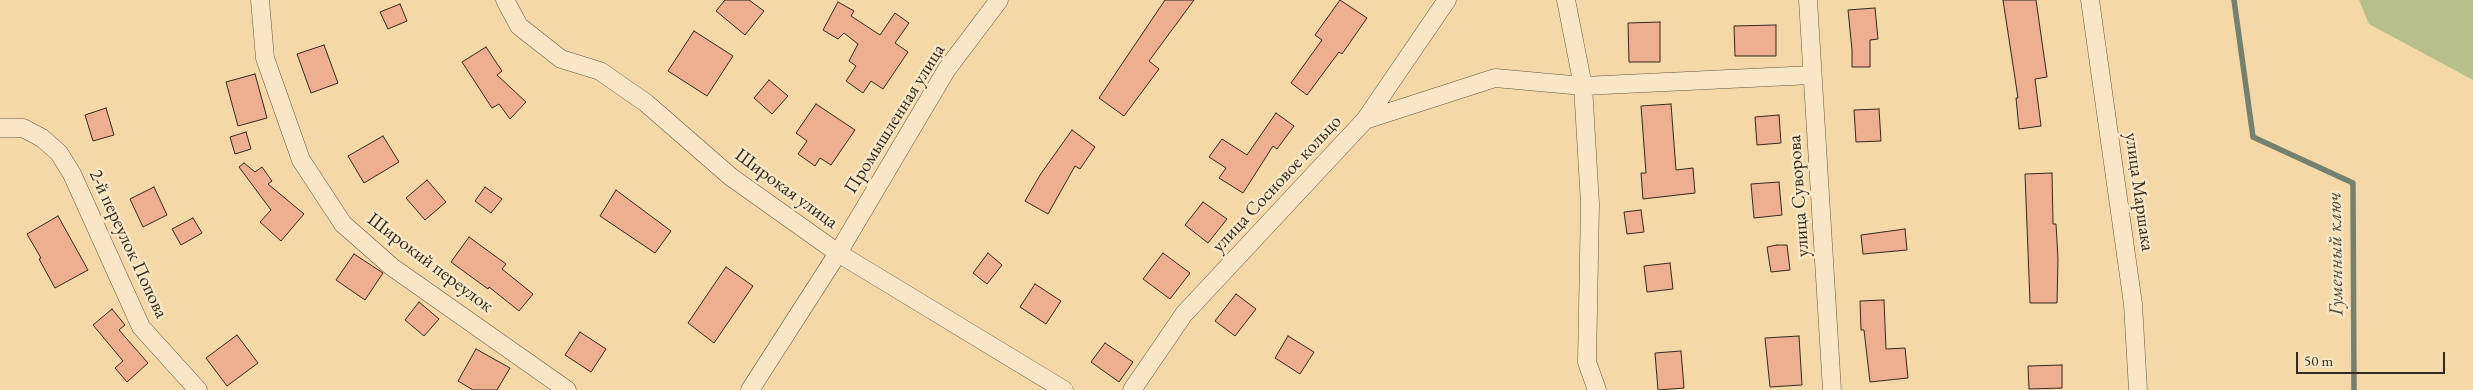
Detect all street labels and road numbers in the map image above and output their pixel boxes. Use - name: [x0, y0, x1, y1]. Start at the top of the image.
- street label: Промышленная улица: [840, 40, 950, 198]
- street label: улица Сосновое кольцо: [1207, 110, 1347, 258]
- street label: улица Маршака: [2119, 131, 2159, 253]
- street label: улица Суворова: [1783, 134, 1815, 258]
- street label: Широкая улица: [730, 144, 842, 234]
- street label: 2-й переулок Попова: [84, 166, 172, 322]
- street label: Широкий переулок: [363, 208, 497, 318]

